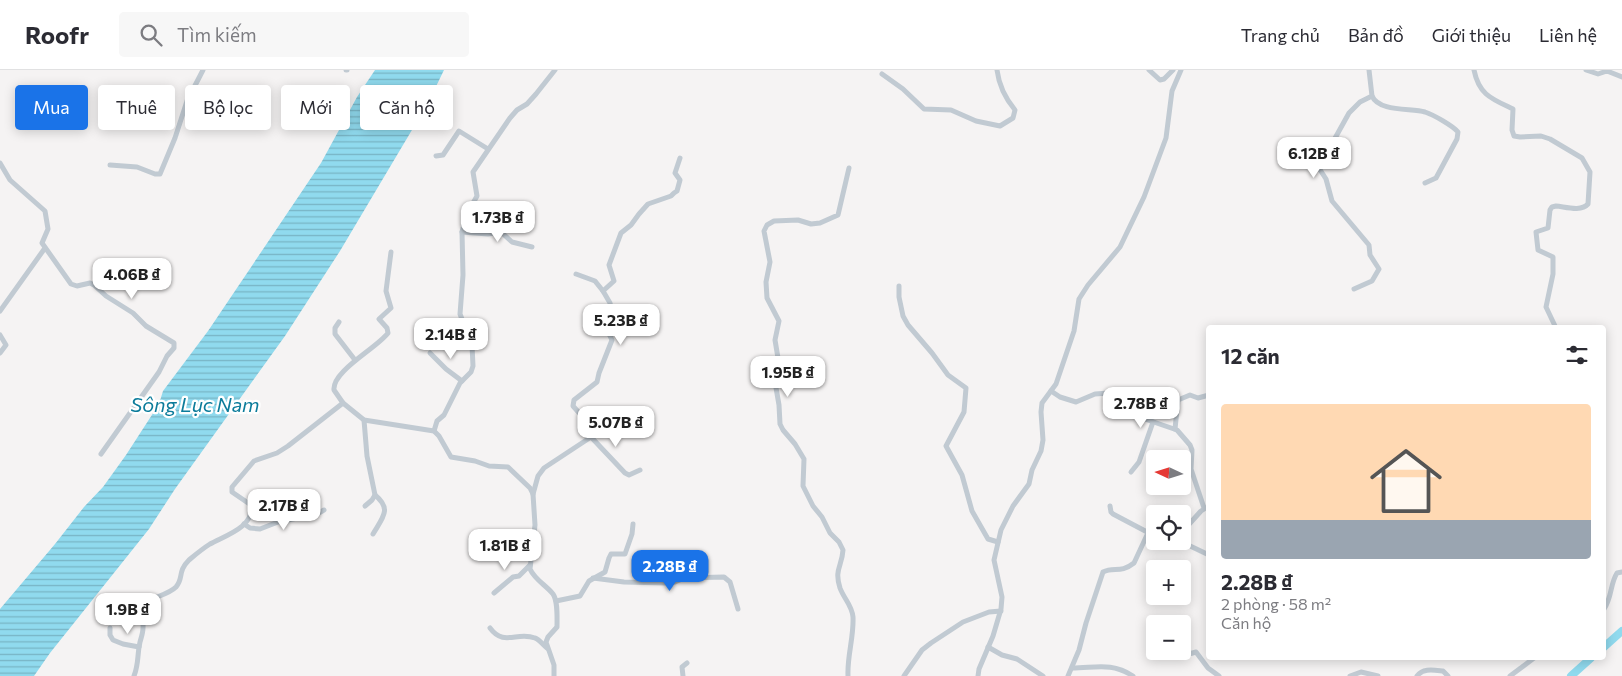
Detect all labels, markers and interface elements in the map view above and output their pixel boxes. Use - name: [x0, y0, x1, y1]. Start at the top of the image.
- search box: [119, 12, 469, 57]
- text: Roofr: [25, 20, 89, 49]
- icon: search: [137, 21, 165, 49]
- text: Tìm kiếm: [177, 23, 257, 46]
- text: Trang chủ: [1241, 24, 1320, 46]
- text: Bản đồ: [1348, 24, 1404, 46]
- text: Giới thiệu: [1432, 24, 1511, 46]
- text: Liên hệ: [1539, 24, 1597, 46]
- chip: Mua: [15, 85, 88, 130]
- chip: Thuê: [98, 85, 175, 130]
- chip: Bộ lọc: [185, 85, 271, 130]
- chip: Mới: [281, 85, 350, 130]
- chip: Căn hộ: [360, 85, 453, 130]
- pin: 6.12B ₫: [1268, 136, 1360, 179]
- text: 6.12B ₫: [1288, 143, 1340, 162]
- pin: 1.73B ₫: [452, 200, 544, 243]
- text: 1.73B ₫: [472, 207, 524, 226]
- pin: 4.06B ₫: [86, 258, 178, 300]
- text: 4.06B ₫: [103, 264, 161, 283]
- pin: 5.23B ₫: [575, 304, 667, 346]
- text: 5.23B ₫: [594, 310, 648, 329]
- pin: 2.14B ₫: [405, 318, 497, 360]
- text: 2.14B ₫: [425, 324, 477, 343]
- icon: filters: [1563, 341, 1591, 369]
- text: 12 căn: [1221, 343, 1280, 368]
- pin: 1.95B ₫: [742, 356, 834, 398]
- text: 1.95B ₫: [761, 362, 815, 381]
- pin: 2.78B ₫: [1095, 386, 1187, 429]
- water label: Sông Lục Nam: [130, 392, 260, 416]
- text: 2.78B ₫: [1114, 393, 1168, 412]
- pin: 5.07B ₫: [570, 406, 662, 448]
- text: 5.07B ₫: [588, 412, 644, 431]
- icon: home: [1361, 436, 1451, 526]
- north arrow: [1146, 450, 1191, 495]
- map controls: [1146, 450, 1191, 660]
- pin: 2.17B ₫: [238, 488, 330, 531]
- text: 2.17B ₫: [259, 495, 309, 514]
- button: locate: [1146, 505, 1191, 550]
- pin: 1.81B ₫: [459, 528, 551, 571]
- text: 1.81B ₫: [479, 535, 531, 554]
- pin: 2.28B ₫: [624, 550, 716, 592]
- text: 2.28B ₫: [642, 556, 698, 575]
- button: +: [1146, 560, 1191, 605]
- text: 2.28B ₫: [1221, 569, 1293, 594]
- pin: 1.9B ₫: [87, 592, 169, 635]
- text: 2 phòng · 58 m²: [1221, 594, 1331, 613]
- text: 1.9B ₫: [106, 599, 150, 618]
- text: Căn hộ: [1221, 613, 1271, 632]
- button: −: [1146, 615, 1191, 660]

